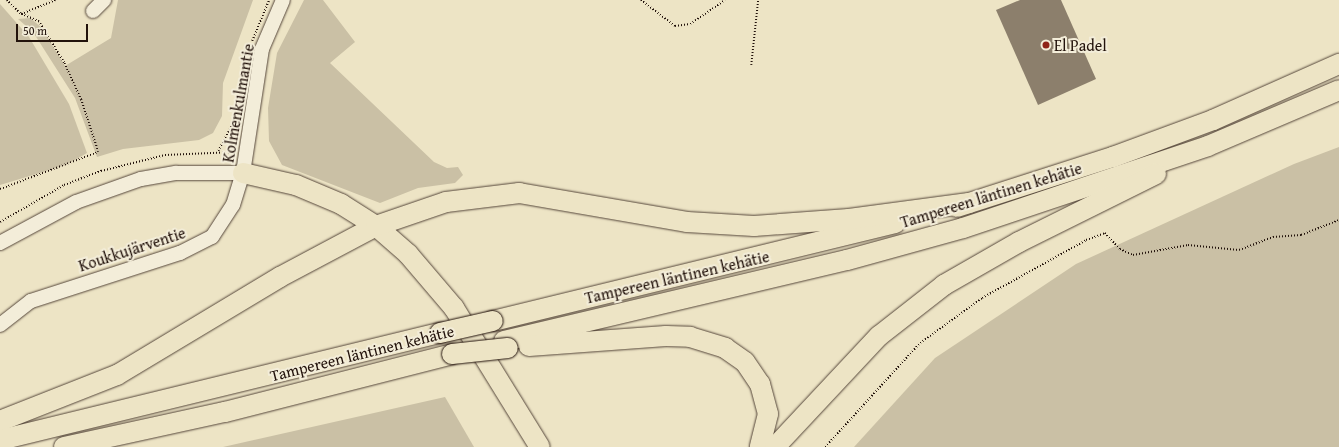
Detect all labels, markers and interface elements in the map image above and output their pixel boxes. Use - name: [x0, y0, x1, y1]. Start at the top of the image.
- scale bar: [18, 16, 90, 42]
- text: 50 m: [23, 22, 47, 39]
- place label: El Padel: [1054, 35, 1107, 55]
- marker: El Padel: [1041, 40, 1051, 50]
- street label: Kolmenkulmantie: [218, 42, 258, 164]
- street label: Tampereen läntinen kehätie: [898, 158, 1084, 232]
- street label: Koukkujärventie: [76, 223, 188, 275]
- street label: Tampereen läntinen kehätie: [583, 246, 771, 308]
- street label: Tampereen läntinen kehätie: [268, 321, 456, 385]

